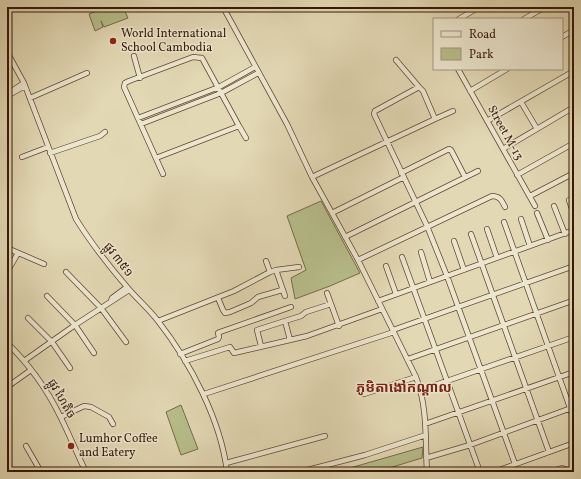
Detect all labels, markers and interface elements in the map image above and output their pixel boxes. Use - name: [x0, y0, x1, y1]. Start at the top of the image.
- legend: [433, 18, 563, 70]
- place label: World International School Cambodia: [121, 26, 227, 56]
- text: Road: [469, 27, 496, 43]
- marker: World International School Cambodia: [108, 36, 118, 46]
- text: Park: [469, 47, 494, 63]
- street label: Street M-13: [483, 103, 527, 163]
- street label: ផ្លូវ ៣៥១: [98, 240, 136, 281]
- street label: ផ្លូវ ហៃតិច: [42, 376, 79, 423]
- district label: ភូមិតាងៅកណ្តាល: [356, 379, 452, 398]
- place label: Lumhor Coffee and Eatery: [79, 431, 158, 461]
- marker: Lumhor Coffee and Eatery: [66, 441, 76, 451]

